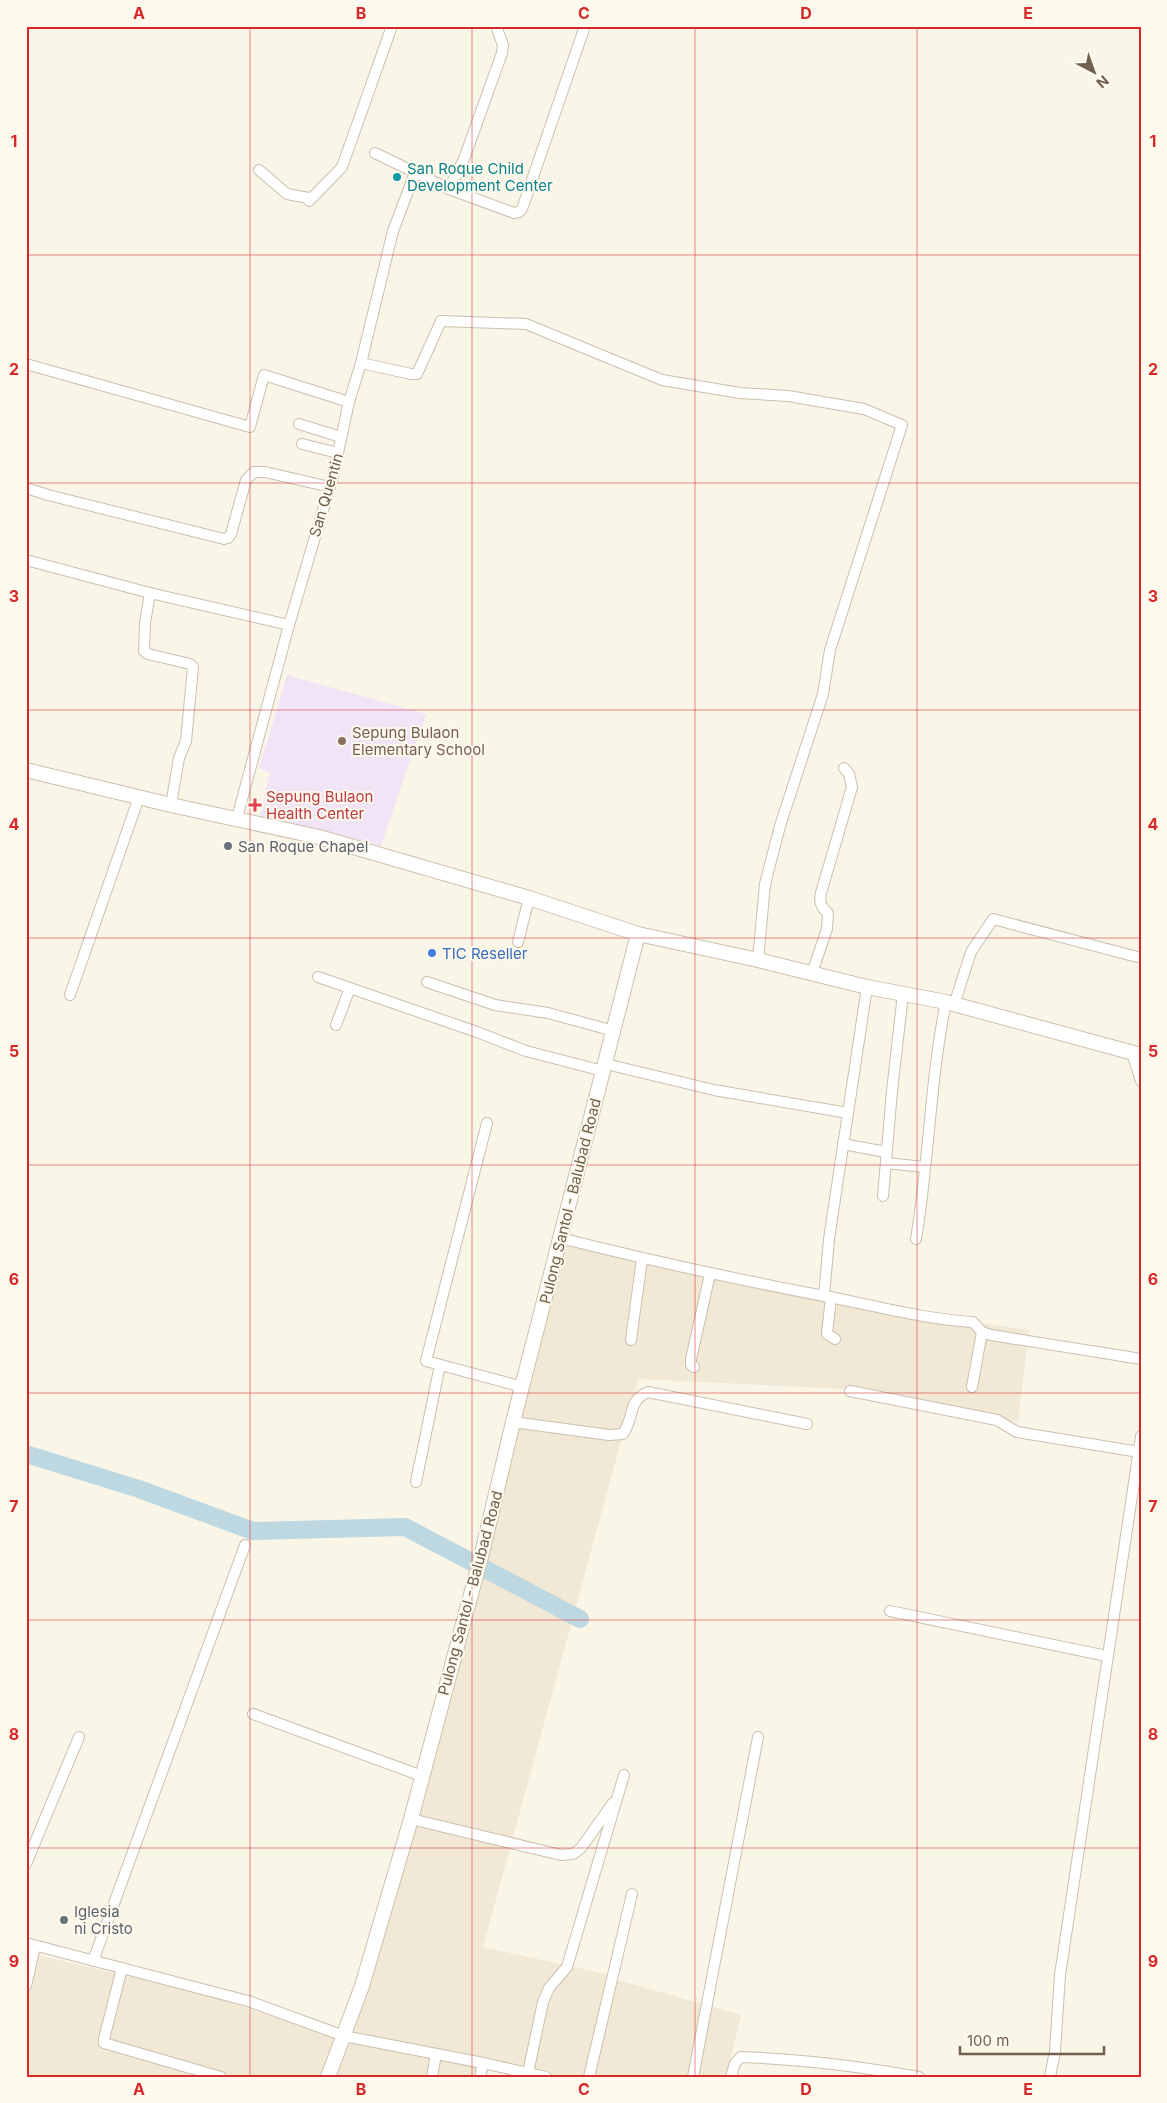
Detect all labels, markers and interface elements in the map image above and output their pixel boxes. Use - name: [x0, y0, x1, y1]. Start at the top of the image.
- text: A: [133, 3, 145, 23]
- text: B: [356, 3, 366, 23]
- text: C: [578, 3, 590, 23]
- text: D: [800, 3, 812, 23]
- text: E: [1023, 3, 1033, 23]
- north arrow: [1070, 48, 1120, 98]
- text: N: [1093, 72, 1112, 92]
- text: 1: [11, 131, 17, 151]
- text: 1: [1150, 131, 1156, 151]
- place label: San Roque Child Development Center: [407, 159, 553, 195]
- marker: San Roque Child Development Center: [391, 171, 403, 183]
- text: 2: [9, 359, 19, 379]
- text: 2: [1148, 359, 1158, 379]
- street label: San Quentin: [305, 451, 347, 539]
- text: 3: [9, 586, 19, 606]
- text: 3: [1148, 586, 1158, 606]
- place label: Sepung Bulaon Elementary School: [352, 723, 485, 759]
- marker: Sepung Bulaon Elementary School: [336, 735, 348, 747]
- place label: Sepung Bulaon Health Center: [266, 787, 373, 823]
- marker: Sepung Bulaon Health Center: [248, 798, 262, 812]
- text: 4: [9, 814, 20, 834]
- text: 4: [1148, 814, 1159, 834]
- place label: San Roque Chapel: [238, 837, 368, 856]
- marker: San Roque Chapel: [222, 840, 234, 852]
- place label: TIC Reseller: [442, 944, 528, 963]
- marker: TIC Reseller: [426, 947, 438, 959]
- text: 5: [9, 1041, 19, 1061]
- text: 5: [1148, 1041, 1158, 1061]
- street label: Pulong Santol - Balubad Road: [535, 1096, 605, 1306]
- text: 6: [9, 1269, 19, 1289]
- text: 6: [1148, 1269, 1158, 1289]
- street label: Pulong Santol - Balubad Road: [434, 1489, 506, 1697]
- text: 7: [9, 1496, 19, 1516]
- text: 7: [1148, 1496, 1158, 1516]
- text: 8: [9, 1724, 19, 1744]
- text: 8: [1148, 1724, 1158, 1744]
- place label: Iglesia ni Cristo: [74, 1902, 133, 1938]
- marker: Iglesia ni Cristo: [58, 1914, 70, 1926]
- text: 9: [9, 1951, 19, 1971]
- text: 9: [1148, 1951, 1158, 1971]
- scale bar: [960, 2023, 1103, 2055]
- text: 100 m: [967, 2031, 1009, 2050]
- text: A: [133, 2079, 145, 2099]
- text: B: [356, 2079, 366, 2099]
- text: C: [578, 2079, 590, 2099]
- text: D: [800, 2079, 812, 2099]
- text: E: [1023, 2079, 1033, 2099]

